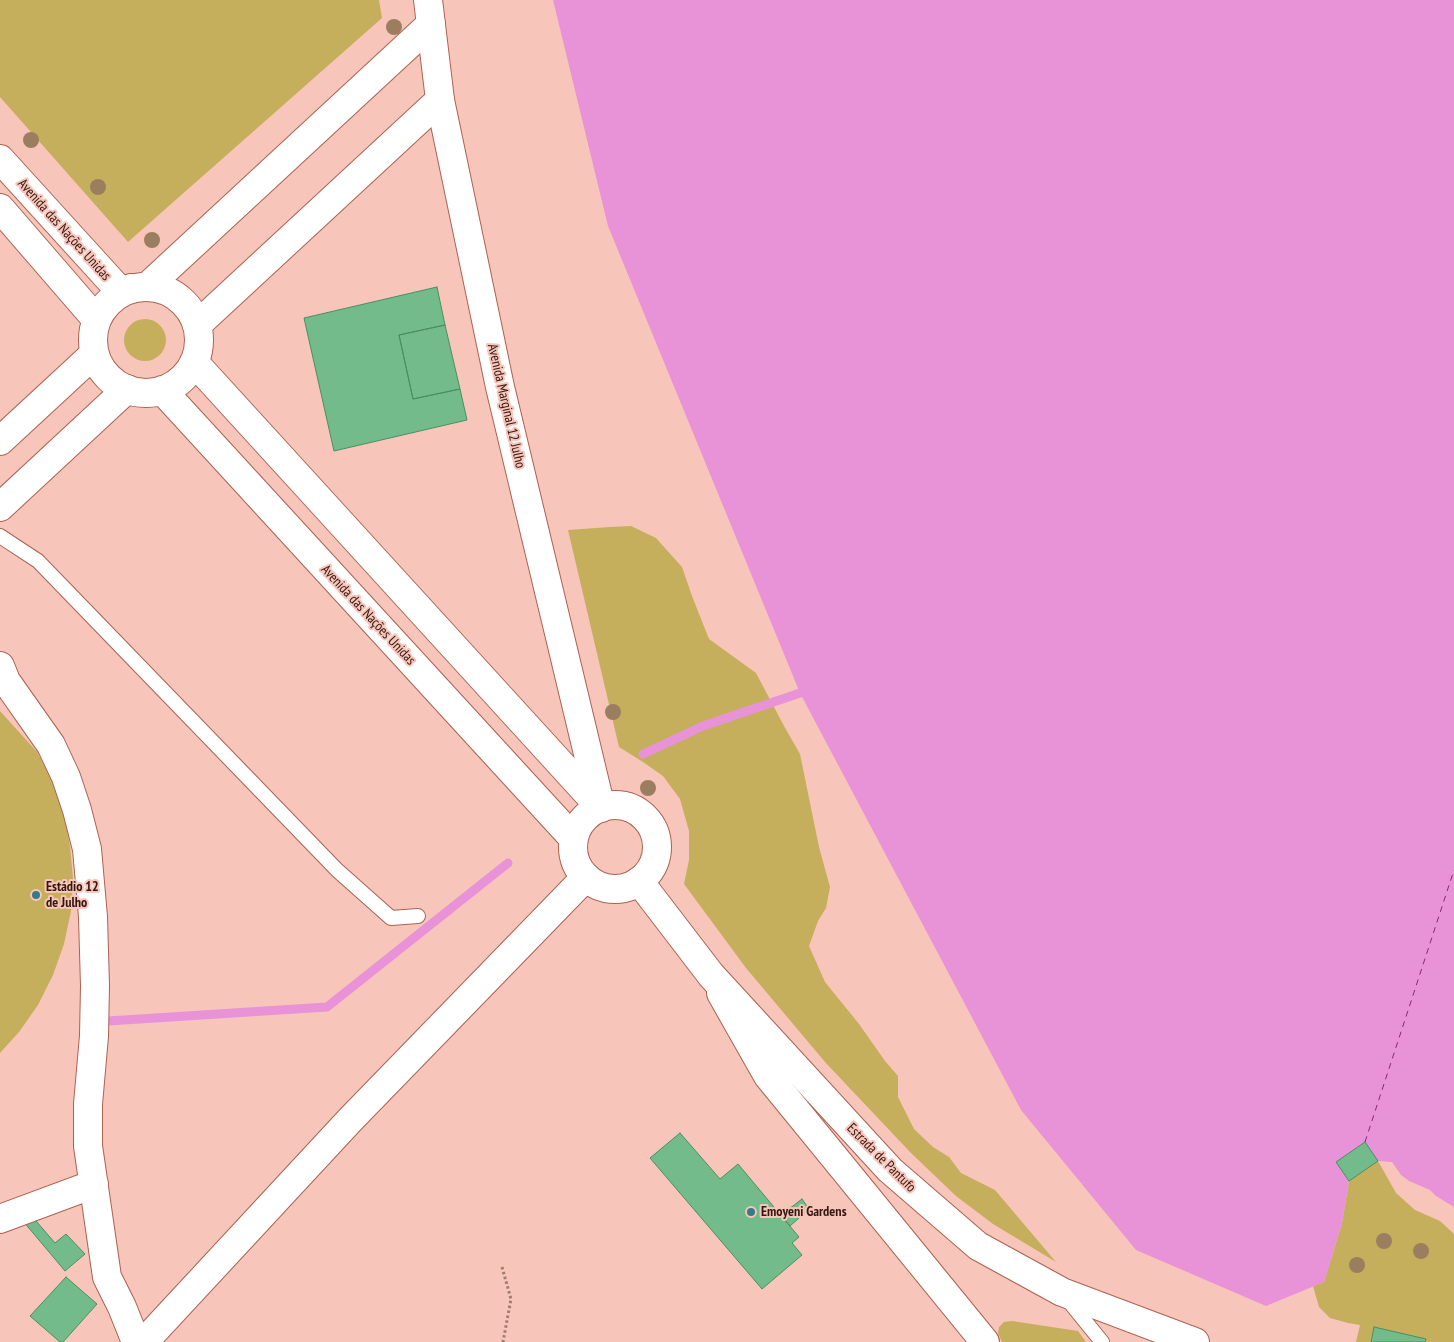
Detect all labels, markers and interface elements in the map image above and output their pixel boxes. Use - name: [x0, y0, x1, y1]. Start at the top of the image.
- street label: Avenida das Nações Unidas: [14, 176, 114, 284]
- street label: Avenida Marginal 12 Julho: [484, 342, 528, 470]
- street label: Avenida das Nações Unidas: [317, 561, 419, 669]
- place label: Estádio 12 de Julho: [46, 879, 99, 912]
- marker: Estádio 12 de Julho: [30, 889, 42, 901]
- street label: Estrada de Pantufo: [843, 1120, 919, 1196]
- place label: Emoyeni Gardens: [761, 1204, 847, 1220]
- marker: Emoyeni Gardens: [745, 1206, 757, 1218]

